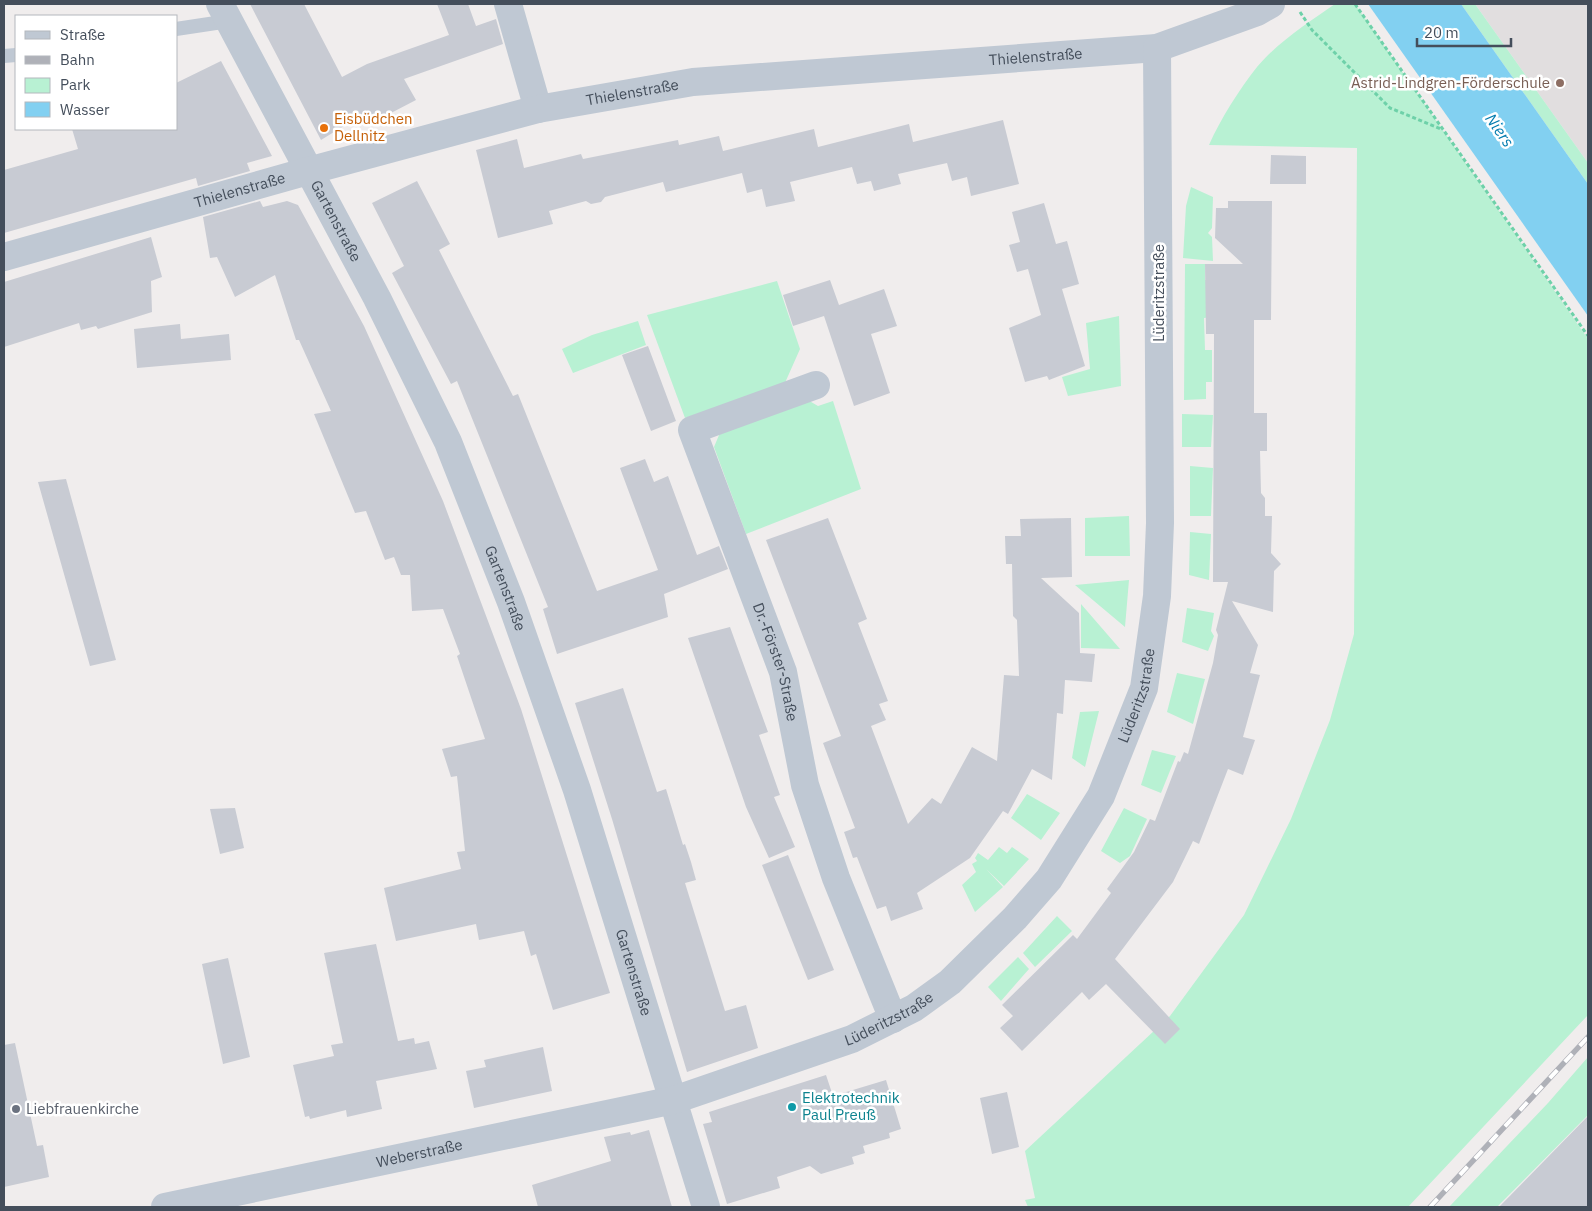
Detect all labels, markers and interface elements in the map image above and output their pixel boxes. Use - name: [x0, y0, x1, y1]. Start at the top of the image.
- legend: [15, 15, 178, 130]
- scale bar: [1417, 15, 1511, 47]
- text: 20 m: [1424, 23, 1459, 42]
- text: Straße: [60, 25, 105, 44]
- street label: Thielenstraße: [988, 43, 1083, 69]
- text: Bahn: [60, 50, 95, 69]
- place label: Astrid-Lindgren-Förderschule: [1351, 73, 1550, 92]
- text: Park: [60, 75, 90, 94]
- street label: Thielenstraße: [585, 75, 680, 109]
- marker: Astrid-Lindgren-Förderschule: [1554, 77, 1566, 89]
- text: Wasser: [60, 100, 110, 119]
- place label: Eisbüdchen Dellnitz: [334, 109, 413, 145]
- water label: Niers: [1481, 109, 1519, 151]
- marker: Eisbüdchen Dellnitz: [318, 122, 330, 134]
- street label: Thielenstraße: [192, 168, 287, 212]
- street label: Gartenstraße: [307, 177, 366, 265]
- street label: Lüderitzstraße: [1149, 244, 1168, 342]
- street label: Gartenstraße: [481, 543, 530, 633]
- street label: Dr.-Förster-Straße: [749, 600, 802, 723]
- street label: Lüderitzstraße: [1113, 647, 1158, 745]
- street label: Gartenstraße: [612, 927, 656, 1018]
- street label: Lüderitzstraße: [842, 987, 937, 1050]
- place label: Elektrotechnik Paul Preuß: [802, 1088, 900, 1124]
- place label: Liebfrauenkirche: [26, 1099, 139, 1118]
- marker: Elektrotechnik Paul Preuß: [786, 1101, 798, 1113]
- marker: Liebfrauenkirche: [10, 1103, 22, 1115]
- street label: Weberstraße: [374, 1135, 464, 1171]

